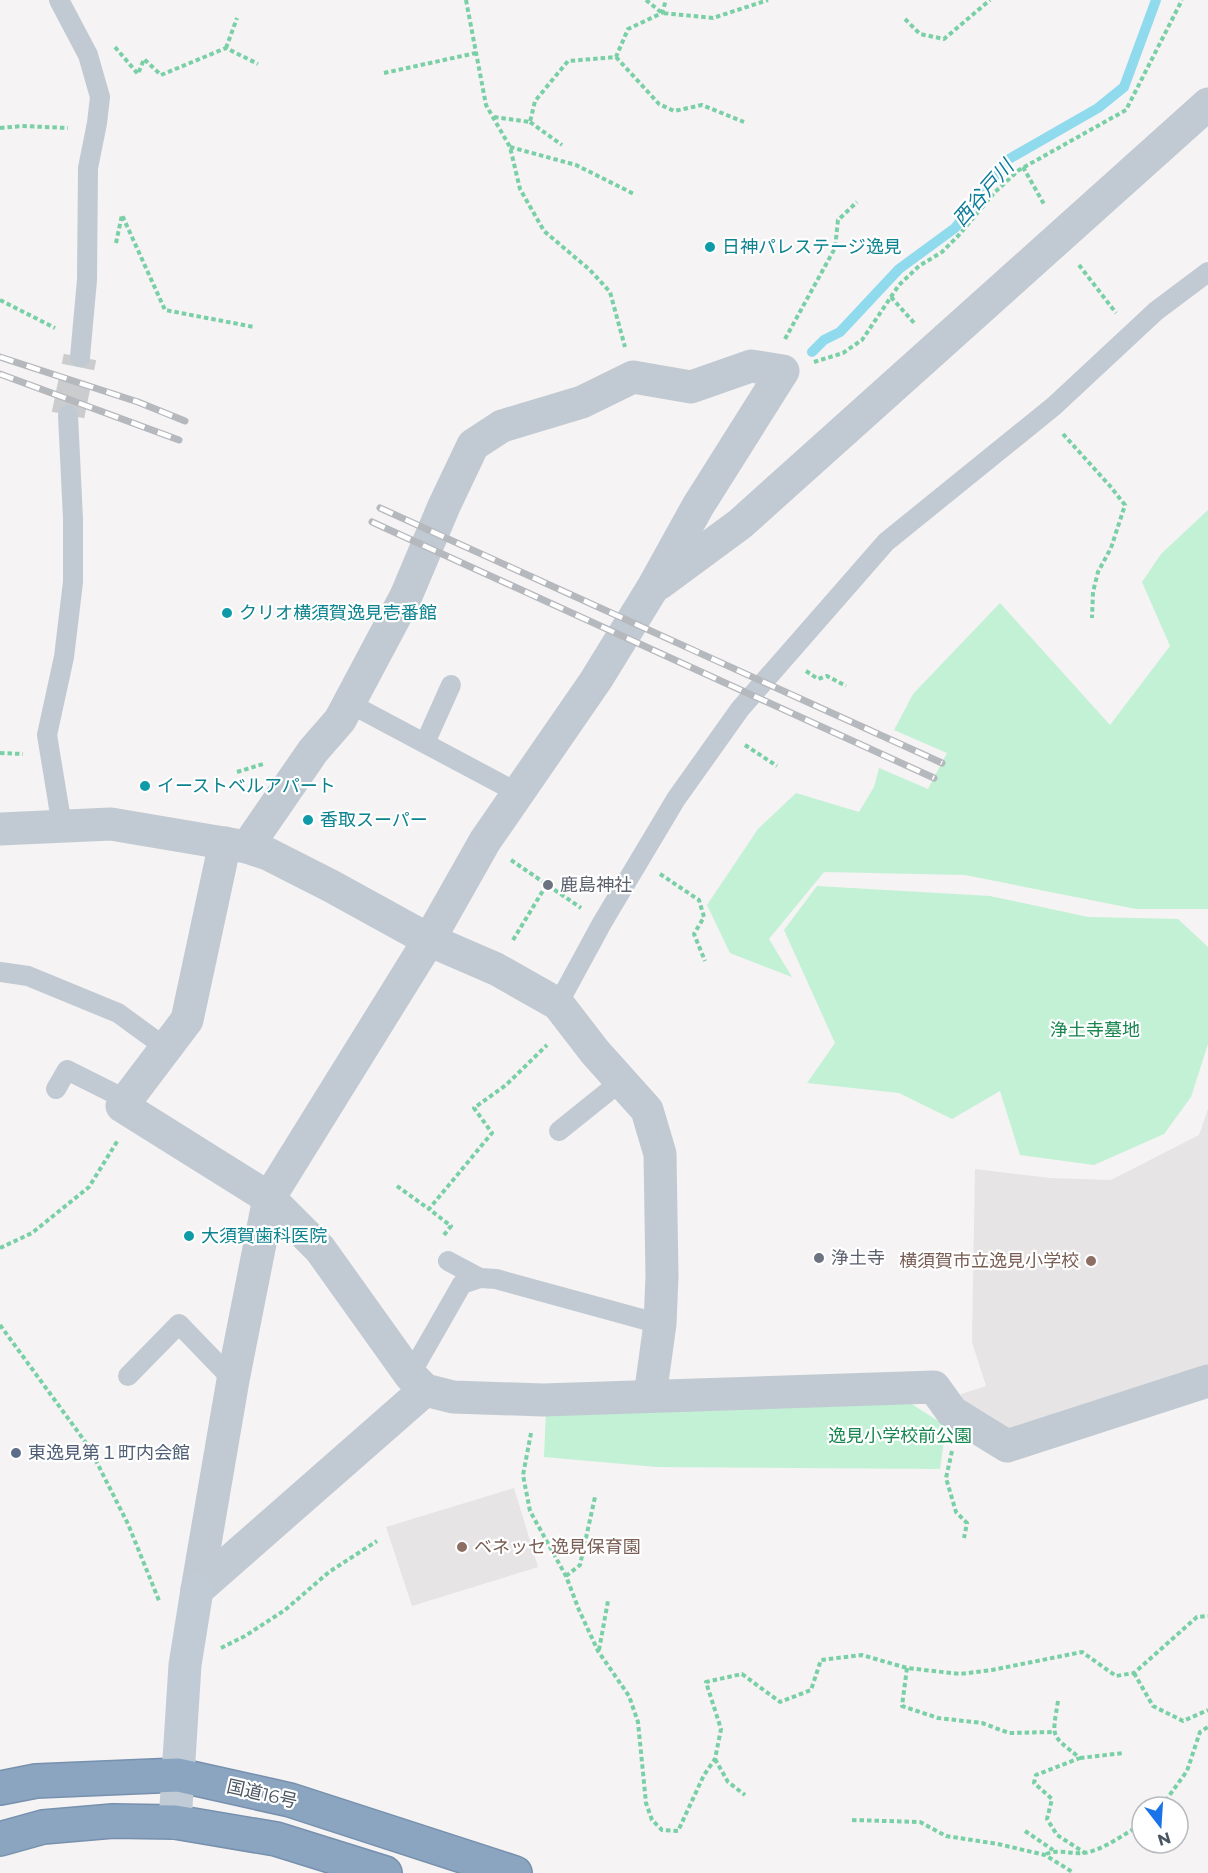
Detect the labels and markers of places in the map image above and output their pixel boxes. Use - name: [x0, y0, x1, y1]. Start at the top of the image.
- place label: 日神パレステージ逸見: [722, 236, 902, 258]
- marker: 日神パレステージ逸見: [703, 240, 717, 254]
- place label: クリオ横須賀逸見壱番館: [239, 602, 437, 624]
- marker: クリオ横須賀逸見壱番館: [220, 606, 234, 620]
- place label: イーストベルアパート: [157, 775, 336, 797]
- marker: イーストベルアパート: [138, 779, 152, 793]
- place label: 香取スーパー: [320, 809, 428, 831]
- marker: 香取スーパー: [301, 813, 315, 827]
- place label: 鹿島神社: [560, 874, 632, 896]
- marker: 鹿島神社: [541, 878, 555, 892]
- place label: 大須賀歯科医院: [201, 1225, 327, 1247]
- marker: 大須賀歯科医院: [182, 1229, 196, 1243]
- place label: 浄土寺: [831, 1247, 885, 1269]
- place label: 横須賀市立逸見小学校: [899, 1250, 1079, 1272]
- marker: 浄土寺: [812, 1251, 826, 1265]
- marker: 横須賀市立逸見小学校: [1084, 1254, 1098, 1268]
- place label: 東逸見第１町内会館: [28, 1442, 190, 1464]
- marker: 東逸見第１町内会館: [9, 1446, 23, 1460]
- place label: ベネッセ 逸見保育園: [474, 1536, 641, 1558]
- marker: ベネッセ 逸見保育園: [455, 1540, 469, 1554]

